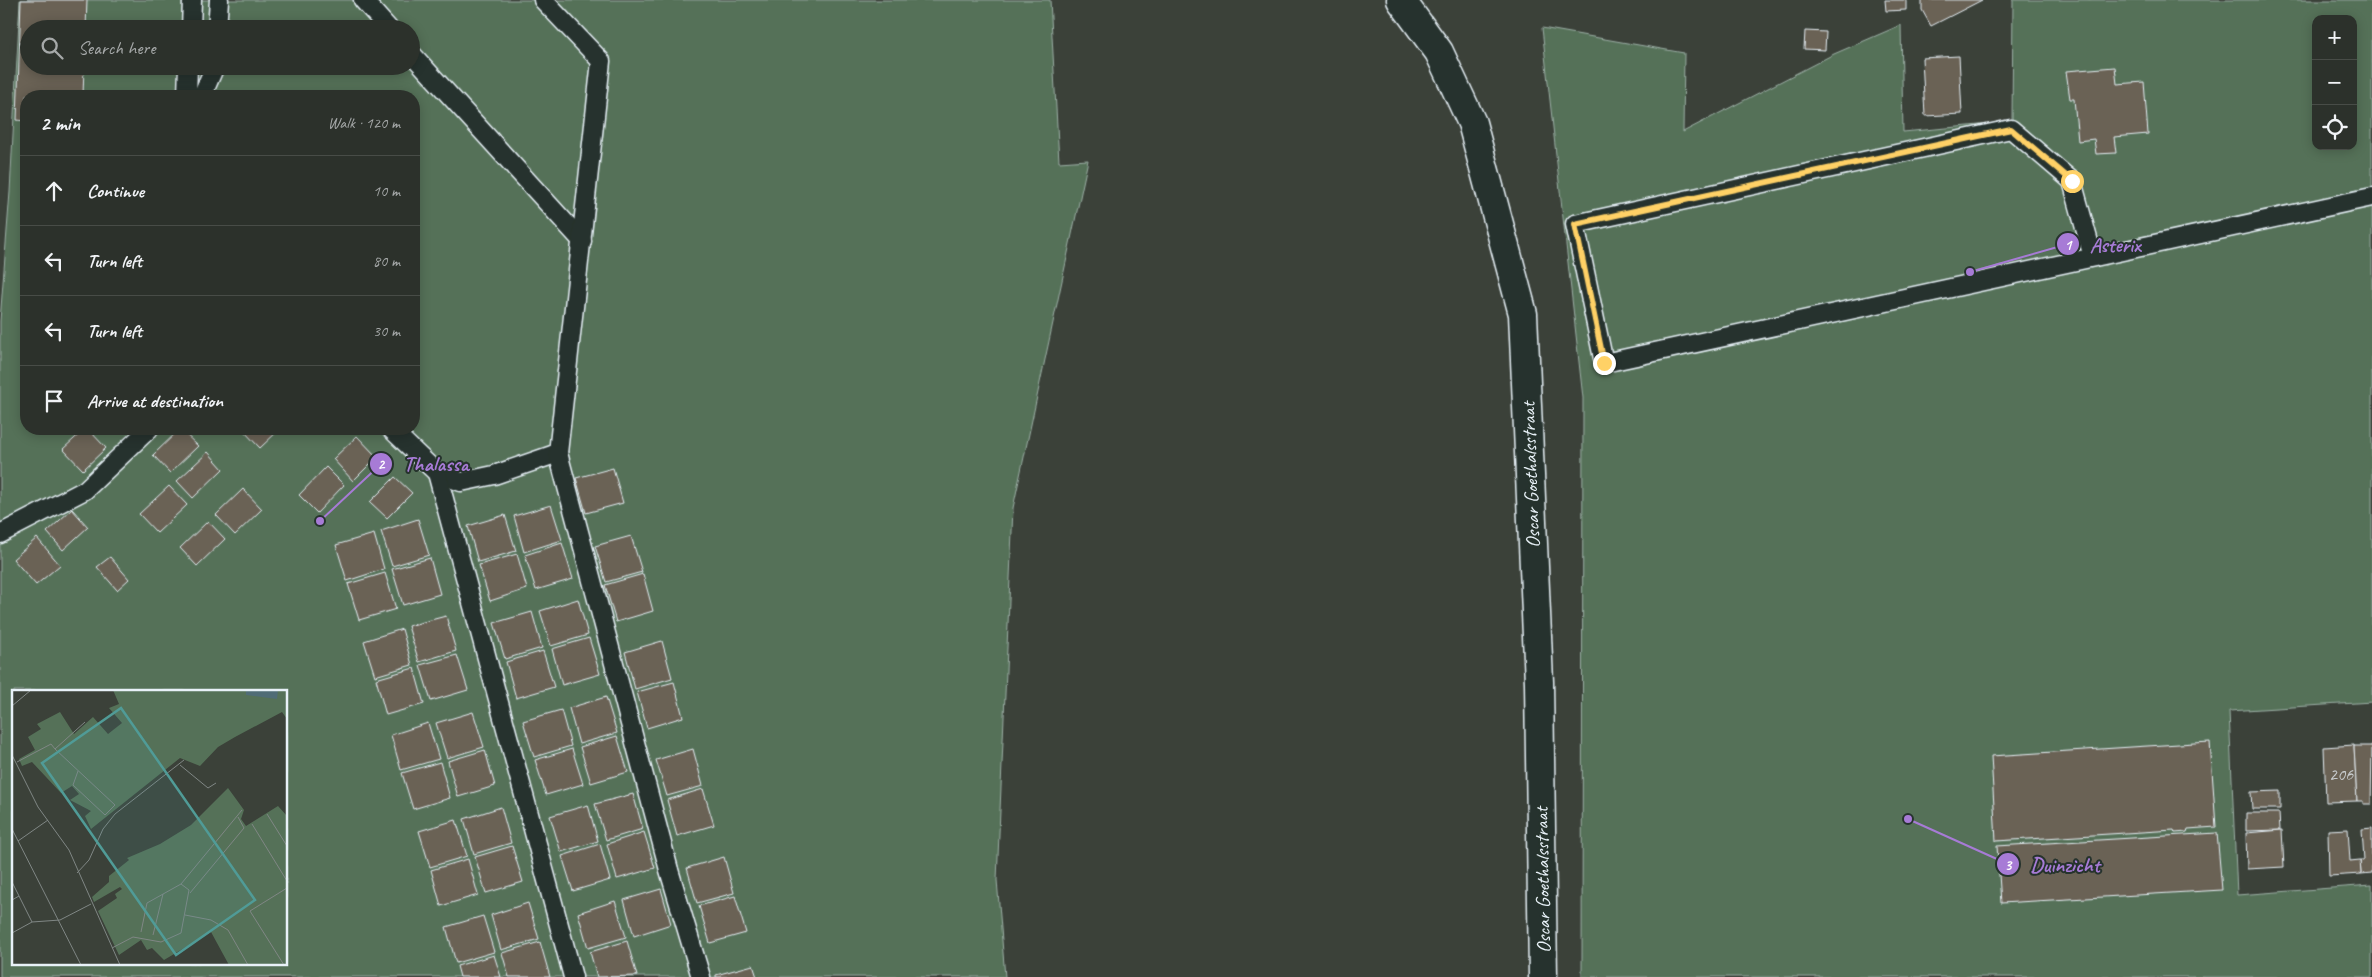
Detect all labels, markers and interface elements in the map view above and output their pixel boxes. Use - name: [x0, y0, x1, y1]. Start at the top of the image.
- map controls: [2312, 15, 2357, 150]
- button: +: [2312, 15, 2357, 60]
- search box: [20, 20, 420, 75]
- icon: search: [38, 34, 66, 62]
- text: Search here: [78, 36, 155, 60]
- button: −: [2312, 60, 2357, 105]
- button: locate: [2312, 105, 2357, 150]
- text: 2 min: [40, 110, 80, 136]
- text: Walk · 120 m: [328, 113, 400, 133]
- route start: [2061, 170, 2084, 193]
- icon: ahead: [40, 177, 68, 205]
- text: Continue: [87, 179, 144, 203]
- text: 10 m: [373, 181, 400, 201]
- callout: Asterix: [2055, 226, 2151, 262]
- text: Asterix: [2090, 232, 2142, 258]
- text: 1: [2065, 236, 2074, 255]
- icon: left: [40, 247, 68, 275]
- text: Turn left: [87, 249, 142, 273]
- text: 80 m: [373, 251, 400, 271]
- icon: left: [40, 317, 68, 345]
- text: Turn left: [87, 319, 142, 343]
- text: 30 m: [373, 321, 400, 341]
- route end: [1593, 352, 1616, 375]
- icon: arrive: [40, 387, 68, 415]
- text: Arrive at destination: [87, 389, 223, 413]
- street label: Oscar Goethalsstraat: [1515, 399, 1546, 548]
- callout: Thalassa: [368, 446, 479, 482]
- text: Thalassa: [403, 451, 471, 477]
- text: 2: [378, 455, 386, 474]
- inset map: [12, 690, 288, 964]
- house number: 206: [2329, 763, 2354, 785]
- street label: Oscar Goethalsstraat: [1529, 804, 1556, 953]
- callout: Duinzicht: [1995, 846, 2110, 882]
- text: Duinzicht: [2030, 852, 2103, 878]
- text: 3: [2005, 856, 2013, 875]

